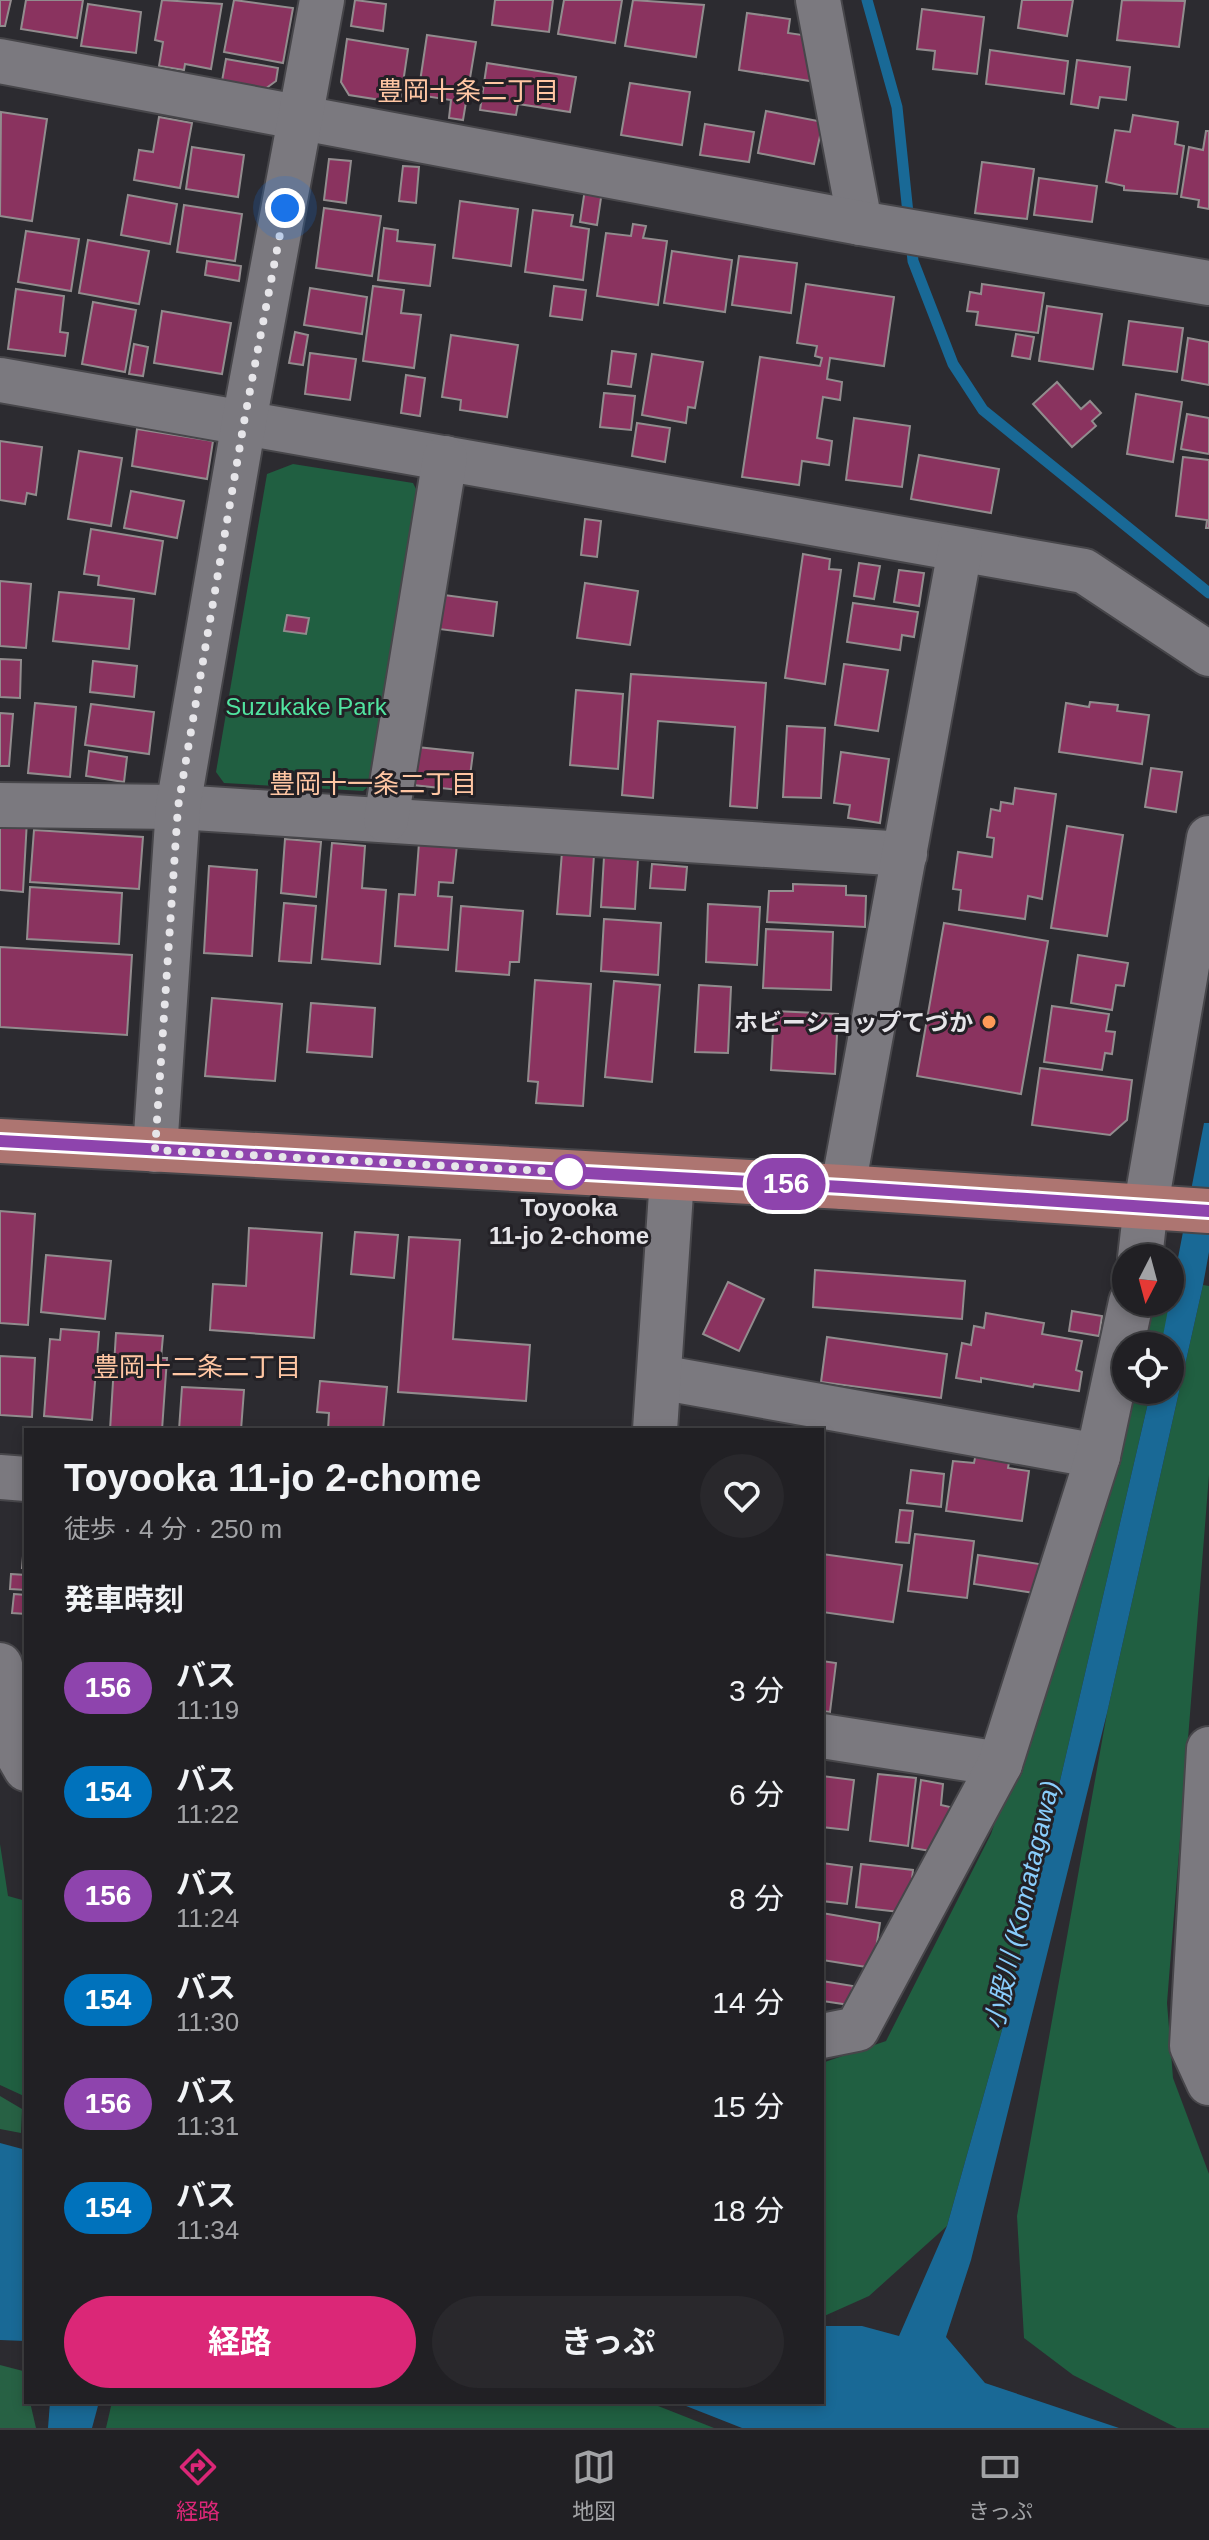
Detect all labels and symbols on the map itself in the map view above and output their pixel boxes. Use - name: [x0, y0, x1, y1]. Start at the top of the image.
- district label: 豊岡十条二丁目: [377, 76, 559, 106]
- your location: [265, 188, 305, 228]
- park label: Suzukake Park: [225, 693, 388, 720]
- district label: 豊岡十一条二丁目: [269, 769, 477, 799]
- place label: ホビーショップてづか: [734, 1009, 973, 1036]
- marker: ホビーショップてづか: [980, 1013, 998, 1031]
- marker: Toyooka 11-jo 2-chome: [552, 1155, 586, 1189]
- line badge: 156: [740, 1158, 832, 1210]
- place label: Toyooka 11-jo 2-chome: [489, 1194, 649, 1249]
- north arrow: [1112, 1244, 1184, 1316]
- district label: 豊岡十二条二丁目: [93, 1352, 301, 1382]
- water label: 小股川 (Komatagawa): [979, 1778, 1065, 2032]

